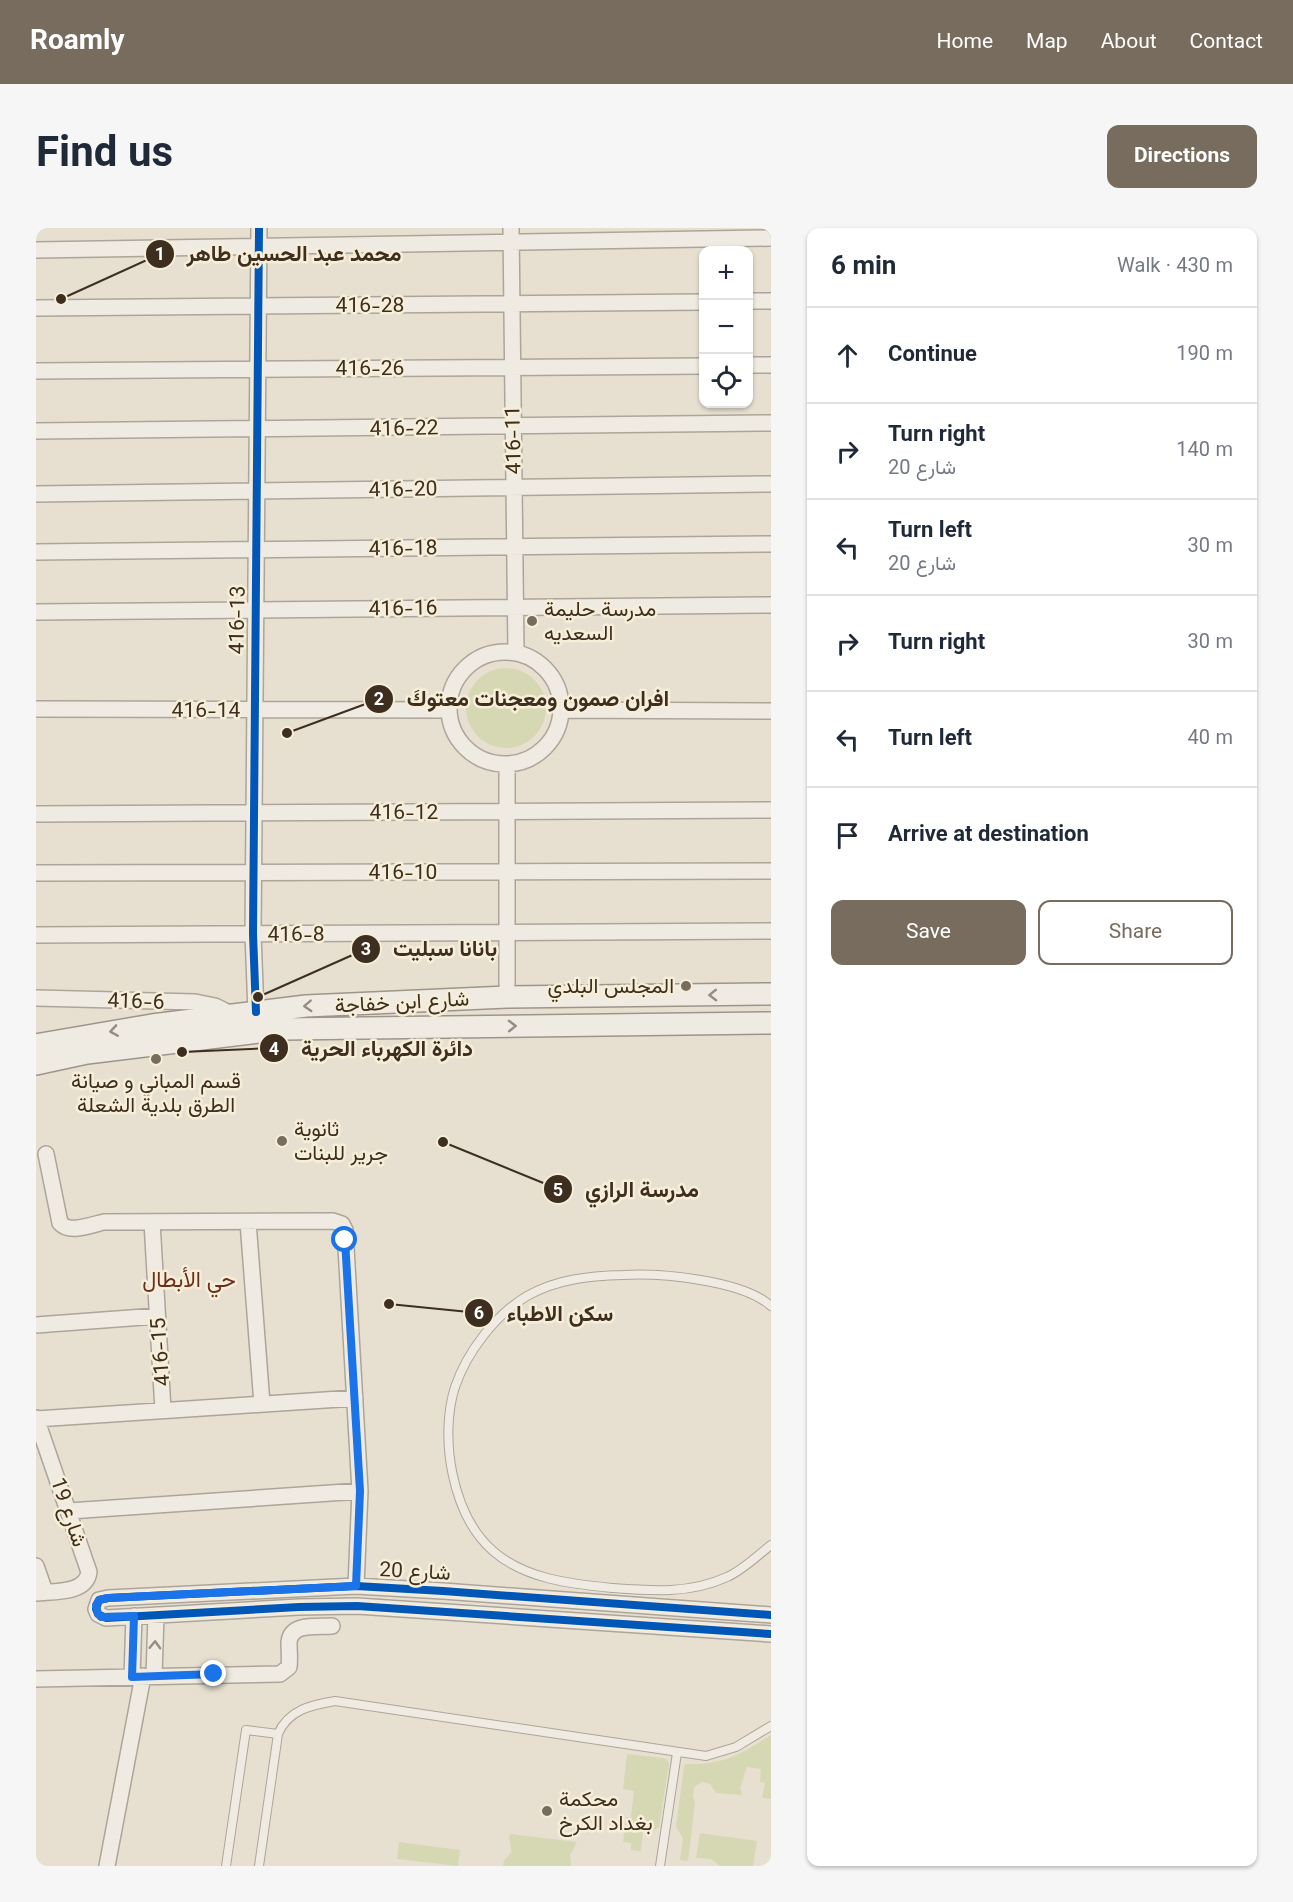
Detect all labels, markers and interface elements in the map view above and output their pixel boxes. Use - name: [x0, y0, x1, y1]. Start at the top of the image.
- text: Roamly: [30, 20, 125, 64]
- text: Home: [937, 26, 993, 59]
- text: Map: [1026, 26, 1068, 59]
- text: About: [1101, 26, 1157, 59]
- text: Contact: [1190, 26, 1263, 59]
- text: Find us: [36, 123, 173, 189]
- button: Directions: [1107, 125, 1257, 188]
- callout: محمد عبد الحسين طاهر: [145, 234, 414, 274]
- text: محمد عبد الحسين طاهر: [186, 238, 401, 273]
- text: 1: [155, 242, 165, 270]
- map controls: [699, 246, 753, 408]
- button: +: [699, 246, 753, 300]
- text: 6 min: [831, 247, 896, 288]
- text: Walk · 430 m: [1117, 251, 1233, 283]
- street label: 416-28: [336, 290, 404, 323]
- button: −: [699, 300, 753, 354]
- text: Continue: [888, 338, 977, 373]
- icon: ahead: [831, 339, 864, 372]
- text: 190 m: [1176, 339, 1233, 371]
- street label: 416-26: [336, 353, 404, 386]
- button: locate: [699, 354, 753, 408]
- street label: 416-11: [497, 405, 532, 475]
- street label: 416-22: [369, 412, 439, 447]
- text: Turn right: [888, 418, 985, 453]
- icon: right: [831, 435, 864, 468]
- text: 140 m: [1176, 435, 1233, 467]
- text: شارع 20: [888, 453, 956, 485]
- street label: 416-20: [368, 473, 438, 508]
- text: Turn left: [888, 514, 972, 549]
- icon: left: [831, 531, 864, 564]
- text: 30 m: [1188, 531, 1233, 563]
- street label: 416-18: [368, 532, 438, 567]
- text: شارع 20: [888, 549, 956, 581]
- street label: 416-13: [221, 585, 256, 655]
- street label: 416-16: [368, 592, 438, 627]
- place label: مدرسة حليمة السعديه: [544, 594, 656, 651]
- marker: مدرسة حليمة السعديه: [525, 614, 539, 628]
- text: Turn right: [888, 626, 985, 661]
- icon: right: [831, 627, 864, 660]
- text: 30 m: [1188, 627, 1233, 659]
- callout: افران صمون ومعجنات معتوكَ: [364, 679, 681, 719]
- text: افران صمون ومعجنات معتوكَ: [407, 683, 669, 718]
- text: 2: [374, 687, 384, 715]
- street label: 416-14: [172, 695, 241, 728]
- text: Turn left: [888, 722, 972, 757]
- icon: left: [831, 723, 864, 756]
- text: 40 m: [1188, 723, 1233, 755]
- street label: 416-12: [370, 797, 439, 830]
- text: Arrive at destination: [888, 818, 1089, 853]
- icon: arrive: [831, 819, 864, 852]
- street label: 416-10: [369, 857, 437, 890]
- button: Save: [831, 900, 1026, 965]
- button: Share: [1038, 900, 1233, 965]
- street label: 416-8: [267, 919, 325, 952]
- callout: بانانا سبليت: [351, 929, 509, 969]
- text: بانانا سبليت: [393, 933, 497, 968]
- text: 3: [361, 937, 371, 965]
- place label: المجلس البلدي: [548, 971, 674, 1004]
- marker: المجلس البلدي: [679, 979, 693, 993]
- street label: شارع ابن خفاجة: [334, 983, 470, 1024]
- street label: 416-6: [107, 985, 165, 1020]
- one-way arrow: [708, 989, 717, 1001]
- one-way arrow: [303, 999, 312, 1012]
- one-way arrow: [507, 1020, 516, 1032]
- one-way arrow: [110, 1025, 119, 1037]
- callout: دائرة الكهرباء الحرية: [259, 1028, 485, 1068]
- text: دائرة الكهرباء الحرية: [301, 1033, 473, 1068]
- text: 4: [269, 1037, 279, 1065]
- marker: قسم المباني و صيانة الطرق بلدية الشعلة: [149, 1052, 163, 1066]
- place label: قسم المباني و صيانة الطرق بلدية الشعلة: [71, 1066, 241, 1123]
- place label: ثانوية جرير للبنات: [294, 1114, 388, 1171]
- marker: ثانوية جرير للبنات: [275, 1134, 289, 1148]
- callout: مدرسة الرازي: [543, 1169, 711, 1209]
- text: مدرسة الرازي: [585, 1174, 699, 1209]
- text: 5: [553, 1178, 563, 1206]
- route start: [331, 1226, 357, 1252]
- district label: حي الأبطال: [142, 1264, 236, 1299]
- callout: سكن الاطباء: [464, 1293, 625, 1333]
- text: سكن الاطباء: [507, 1298, 613, 1333]
- text: 6: [474, 1301, 484, 1329]
- street label: 416-15: [143, 1316, 180, 1387]
- street label: شارع 19: [40, 1473, 95, 1552]
- street label: شارع 20: [378, 1554, 451, 1591]
- one-way arrow: [149, 1641, 162, 1650]
- route end: [200, 1660, 226, 1686]
- place label: محكمة بغداد الكرخ: [559, 1784, 653, 1841]
- marker: محكمة بغداد الكرخ: [540, 1804, 554, 1818]

